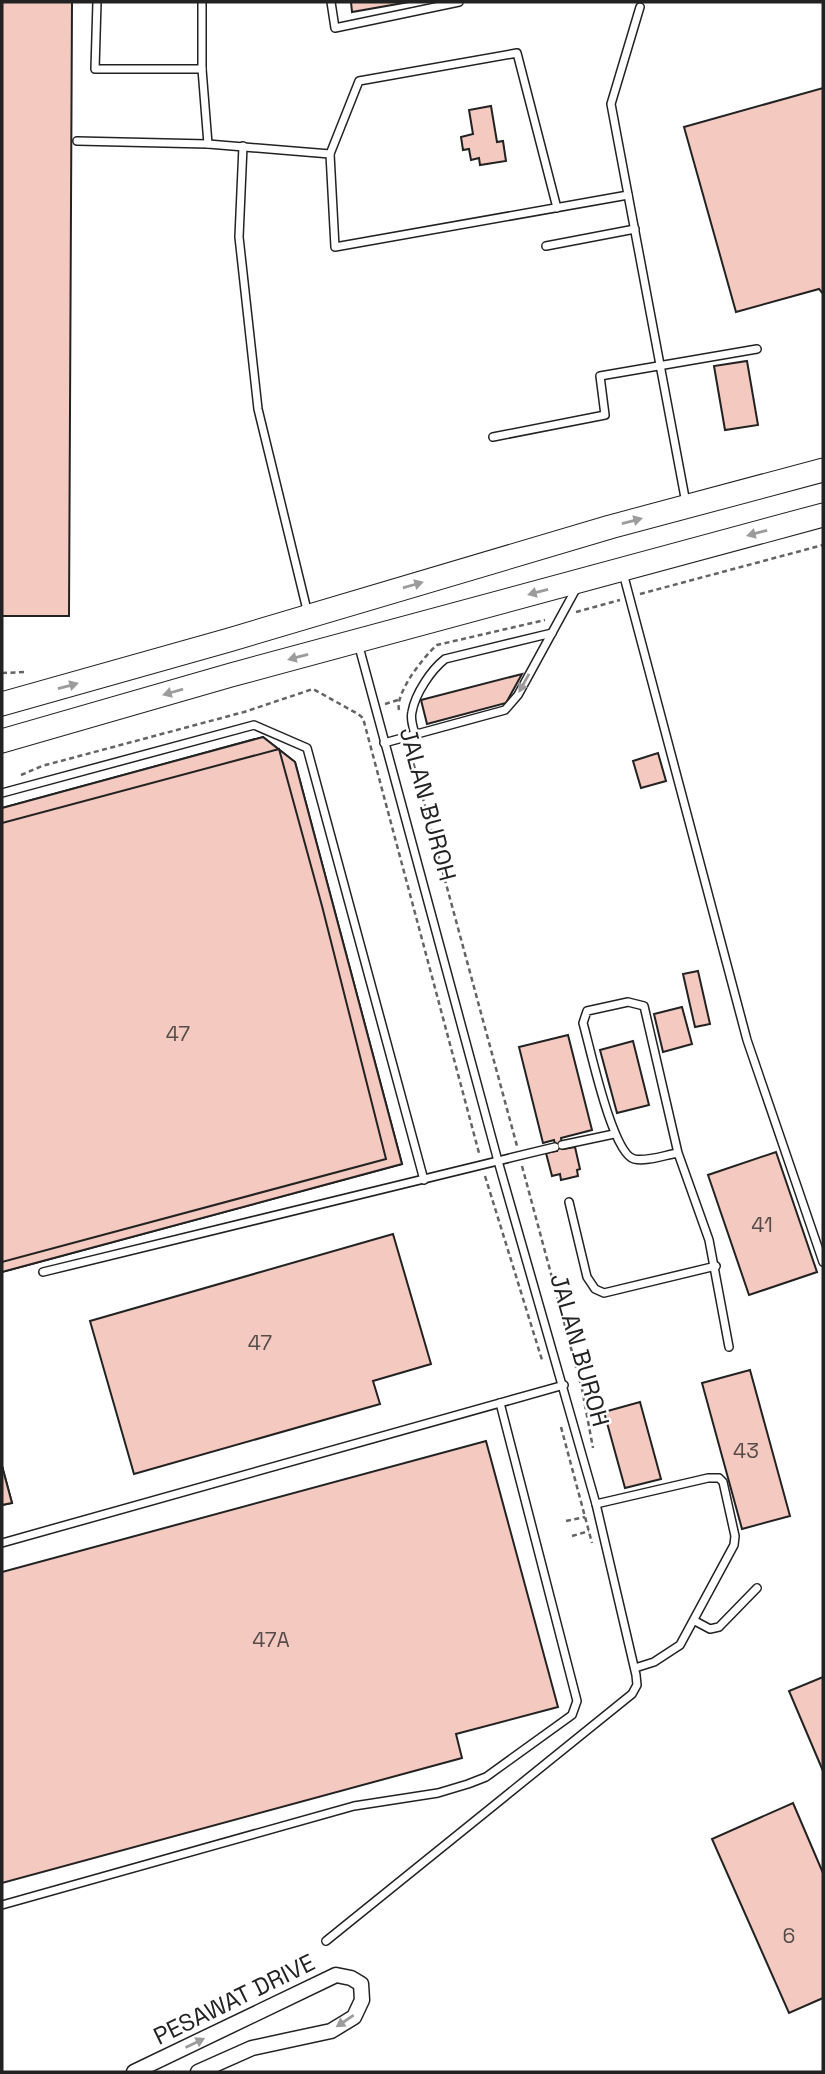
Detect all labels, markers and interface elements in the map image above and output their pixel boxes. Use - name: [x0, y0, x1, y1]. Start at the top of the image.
- one-way arrow: [621, 515, 643, 526]
- one-way arrow: [746, 528, 767, 538]
- one-way arrow: [403, 580, 424, 590]
- one-way arrow: [526, 587, 548, 598]
- one-way arrow: [287, 652, 309, 663]
- one-way arrow: [518, 673, 530, 693]
- one-way arrow: [57, 680, 79, 691]
- one-way arrow: [162, 687, 183, 697]
- street label: JALAN BUROH: [393, 724, 463, 884]
- house number: 47: [166, 1020, 190, 1047]
- house number: 41: [751, 1211, 773, 1238]
- street label: JALAN BUROH: [543, 1270, 617, 1430]
- house number: 47: [248, 1329, 272, 1356]
- house number: 43: [733, 1437, 759, 1464]
- house number: 47A: [252, 1626, 290, 1653]
- house number: 6: [783, 1922, 795, 1949]
- street label: PESAWAT DRIVE: [148, 1947, 320, 2051]
- one-way arrow: [335, 2015, 355, 2028]
- one-way arrow: [185, 2037, 206, 2048]

